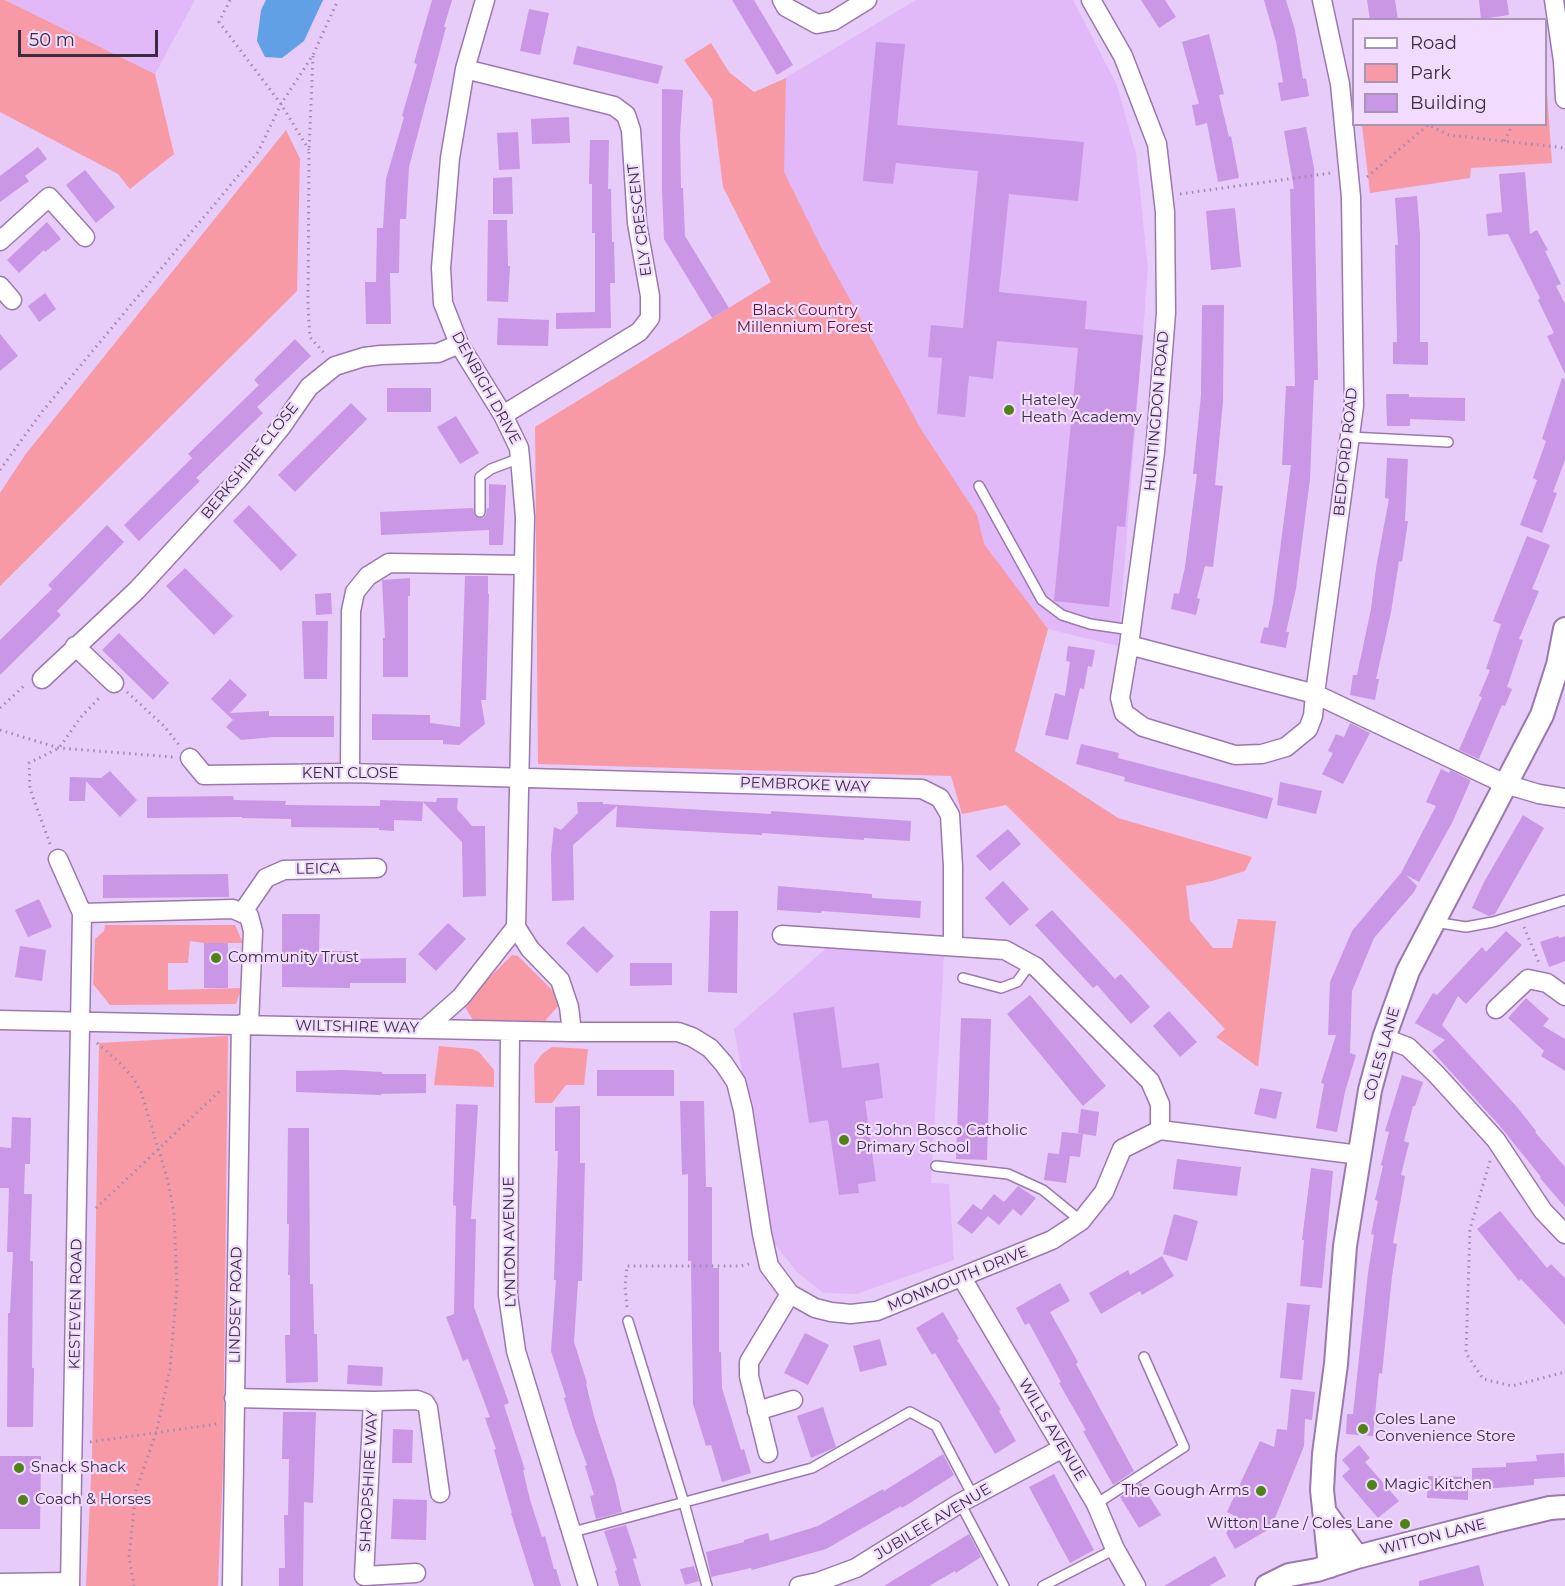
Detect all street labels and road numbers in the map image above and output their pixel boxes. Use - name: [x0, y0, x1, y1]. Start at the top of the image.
- street label: ELY CRESCENT: [624, 163, 656, 277]
- street label: DENBIGH DRIVE: [448, 329, 524, 447]
- street label: HUNTINGDON ROAD: [1141, 330, 1173, 492]
- street label: BEDFORD ROAD: [1330, 387, 1362, 517]
- street label: BERKSHIRE CLOSE: [198, 399, 302, 523]
- street label: KENT CLOSE: [302, 765, 398, 783]
- street label: PEMBROKE WAY: [740, 774, 870, 796]
- street label: LEICA: [296, 860, 340, 878]
- street label: COLES LANE: [1360, 1005, 1404, 1103]
- street label: WILTSHIRE WAY: [295, 1017, 419, 1037]
- street label: LYNTON AVENUE: [500, 1176, 520, 1308]
- street label: KESTEVEN ROAD: [66, 1238, 86, 1370]
- street label: MONMOUTH DRIVE: [885, 1243, 1031, 1315]
- street label: LINDSEY ROAD: [226, 1246, 246, 1364]
- street label: WILLS AVENUE: [1014, 1376, 1090, 1484]
- street label: SHROPSHIRE WAY: [356, 1410, 382, 1552]
- street label: JUBILEE AVENUE: [872, 1480, 994, 1564]
- street label: WITTON LANE: [1378, 1515, 1488, 1559]

